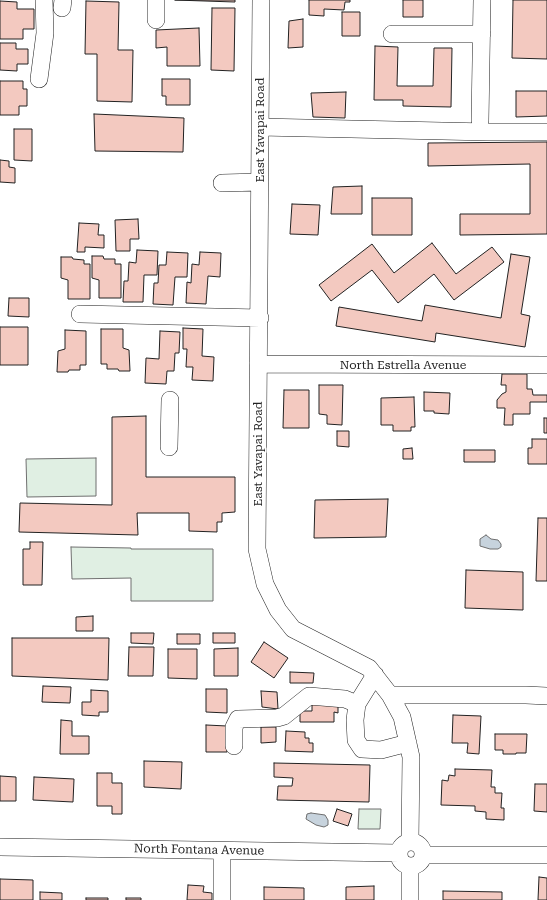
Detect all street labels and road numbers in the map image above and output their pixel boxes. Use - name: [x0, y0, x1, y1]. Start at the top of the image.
- street label: East Yavapai Road: [253, 78, 267, 182]
- street label: North Estrella Avenue: [340, 358, 466, 372]
- street label: East Yavapai Road: [251, 402, 265, 506]
- street label: North Fontana Avenue: [134, 842, 264, 858]

